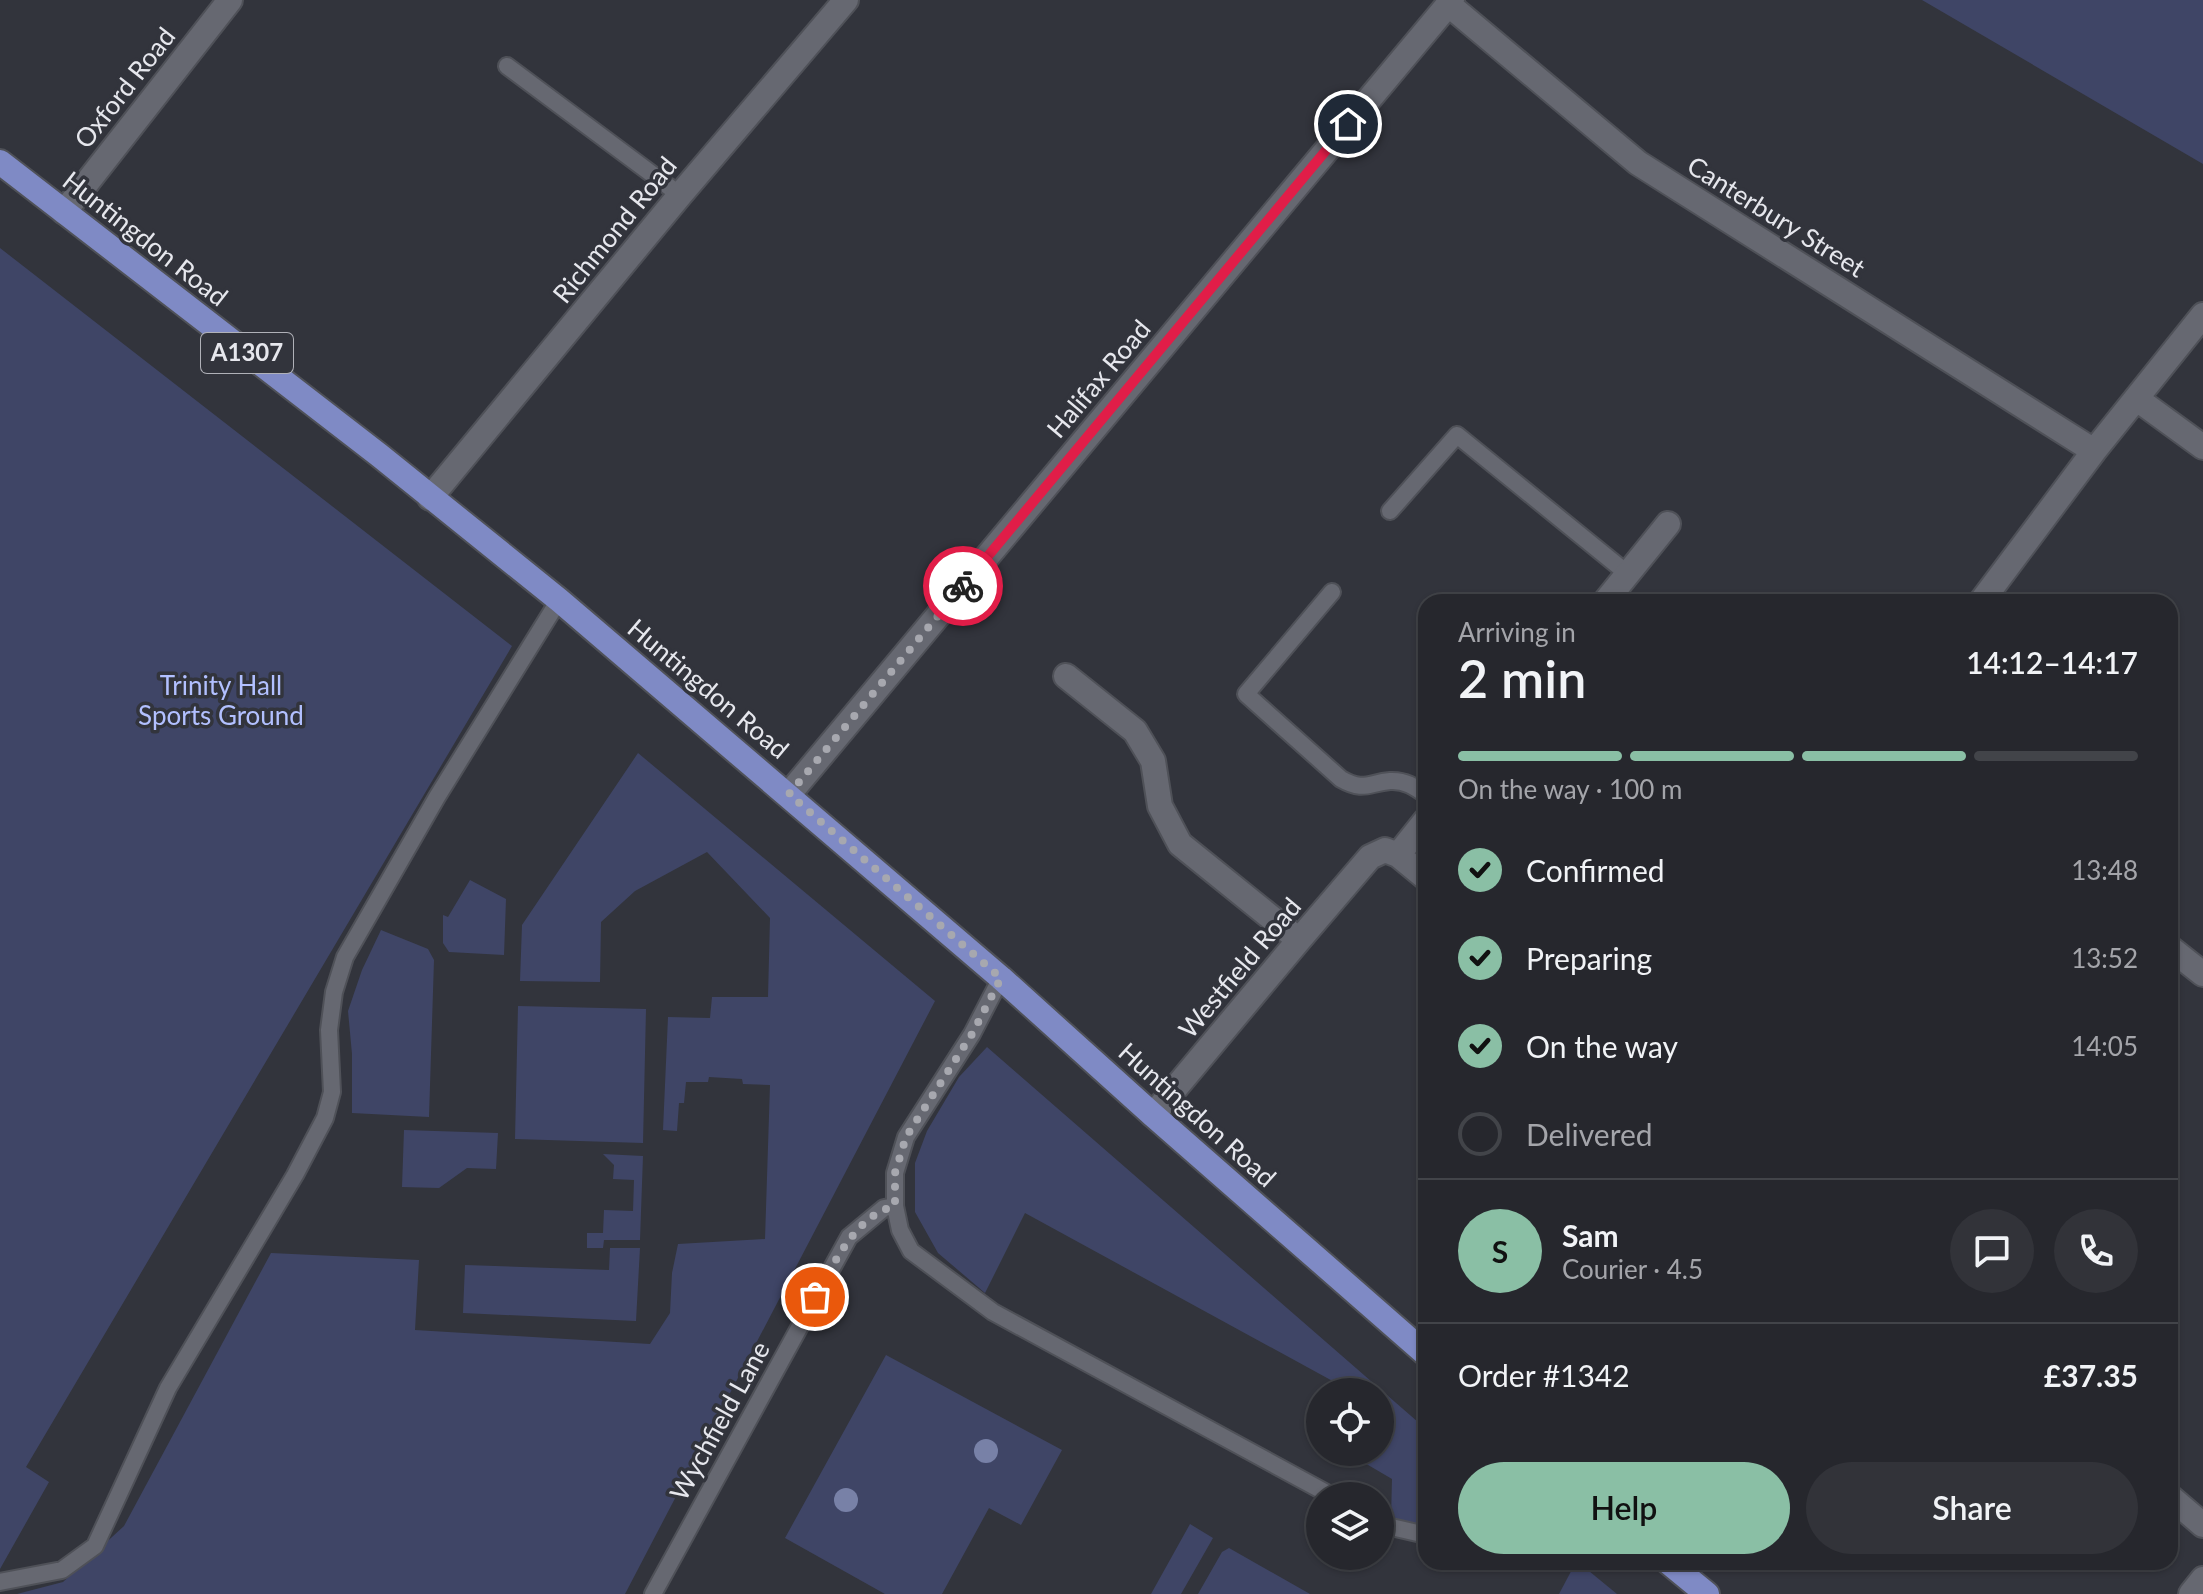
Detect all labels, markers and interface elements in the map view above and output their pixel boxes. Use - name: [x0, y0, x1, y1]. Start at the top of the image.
- street label: Oxford Road: [67, 21, 181, 154]
- pin: [1314, 90, 1382, 158]
- icon: home: [1326, 102, 1370, 146]
- street label: Canterbury Street: [1682, 149, 1872, 284]
- street label: Richmond Road: [546, 150, 683, 309]
- street label: Huntingdon Road: [57, 164, 234, 313]
- street label: Halifax Road: [1040, 313, 1157, 444]
- road number: A1307: [201, 333, 293, 373]
- courier: [923, 546, 1003, 626]
- icon: bike: [941, 564, 985, 608]
- street label: Huntingdon Road: [622, 612, 796, 765]
- text: Arriving in: [1458, 616, 1576, 648]
- text: 14:12–14:17: [1966, 644, 2138, 680]
- text: 2 min: [1458, 647, 1586, 709]
- park label: Trinity Hall Sports Ground: [138, 669, 304, 731]
- text: On the way · 100 m: [1458, 773, 1682, 805]
- icon: check: [1458, 848, 1502, 892]
- text: Confirmed: [1526, 852, 1665, 888]
- text: 13:48: [2071, 854, 2138, 886]
- street label: Westfield Road: [1171, 891, 1307, 1044]
- icon: check: [1458, 936, 1502, 980]
- text: Preparing: [1526, 940, 1652, 976]
- text: 13:52: [2071, 942, 2138, 974]
- icon: check: [1458, 1024, 1502, 1068]
- text: On the way: [1526, 1028, 1678, 1064]
- text: 14:05: [2071, 1030, 2138, 1062]
- street label: Huntingdon Road: [1112, 1035, 1283, 1193]
- text: Delivered: [1526, 1116, 1653, 1152]
- button: chat: [1950, 1209, 2034, 1293]
- button: phone: [2054, 1209, 2138, 1293]
- text: Sam: [1562, 1217, 1619, 1253]
- text: S: [1492, 1233, 1508, 1269]
- text: Courier · 4.5: [1562, 1253, 1703, 1285]
- pin: [781, 1263, 849, 1331]
- icon: bag: [793, 1275, 837, 1319]
- street label: Wychfield Lane: [662, 1335, 776, 1506]
- text: Order #1342: [1458, 1357, 1630, 1393]
- text: £37.35: [2044, 1357, 2138, 1393]
- map controls: [1306, 1378, 1394, 1570]
- button: locate: [1306, 1378, 1394, 1466]
- button: Help: [1458, 1462, 1790, 1554]
- button: Share: [1806, 1462, 2138, 1554]
- button: layers: [1306, 1482, 1394, 1570]

